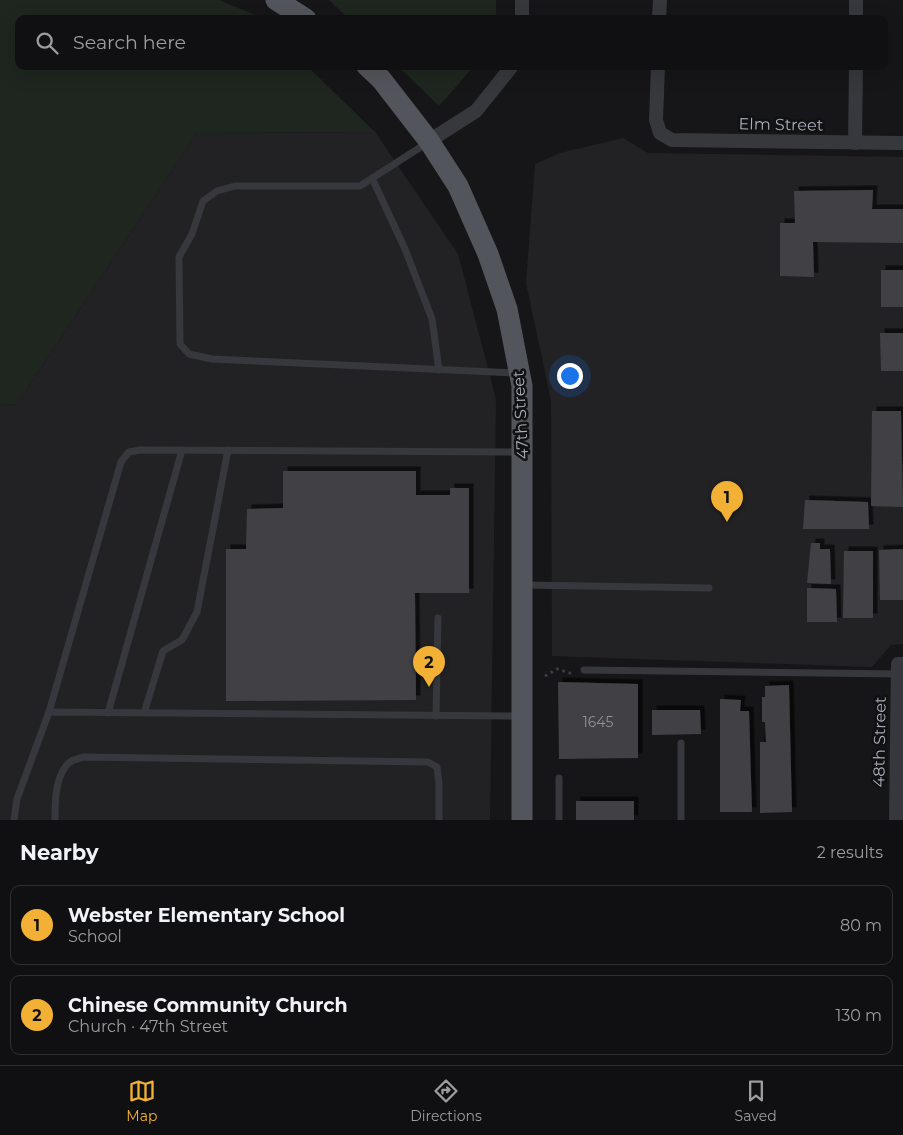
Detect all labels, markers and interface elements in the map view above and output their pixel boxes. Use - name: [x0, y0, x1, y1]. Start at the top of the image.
- search box: [15, 15, 888, 70]
- icon: search: [33, 29, 61, 57]
- text: Search here: [73, 31, 186, 54]
- street label: Elm Street: [739, 114, 824, 135]
- your location: [557, 363, 583, 389]
- street label: 47th Street: [509, 370, 532, 460]
- pin: 1: [711, 481, 743, 522]
- pin: 2: [413, 646, 445, 687]
- street label: 48th Street: [869, 696, 890, 788]
- house number: 1645: [583, 713, 613, 731]
- text: Nearby: [20, 840, 99, 865]
- text: 2 results: [817, 843, 883, 862]
- text: Webster Elementary School: [68, 904, 345, 927]
- text: 1: [34, 916, 40, 935]
- text: 80 m: [840, 916, 882, 935]
- text: School: [68, 927, 122, 946]
- text: Chinese Community Church: [68, 994, 348, 1017]
- text: 2: [32, 1006, 42, 1025]
- text: 130 m: [835, 1006, 882, 1025]
- text: Church · 47th Street: [68, 1017, 228, 1036]
- tab: Map: [126, 1077, 157, 1125]
- tab: Directions: [410, 1077, 482, 1125]
- tab: Saved: [735, 1077, 777, 1125]

